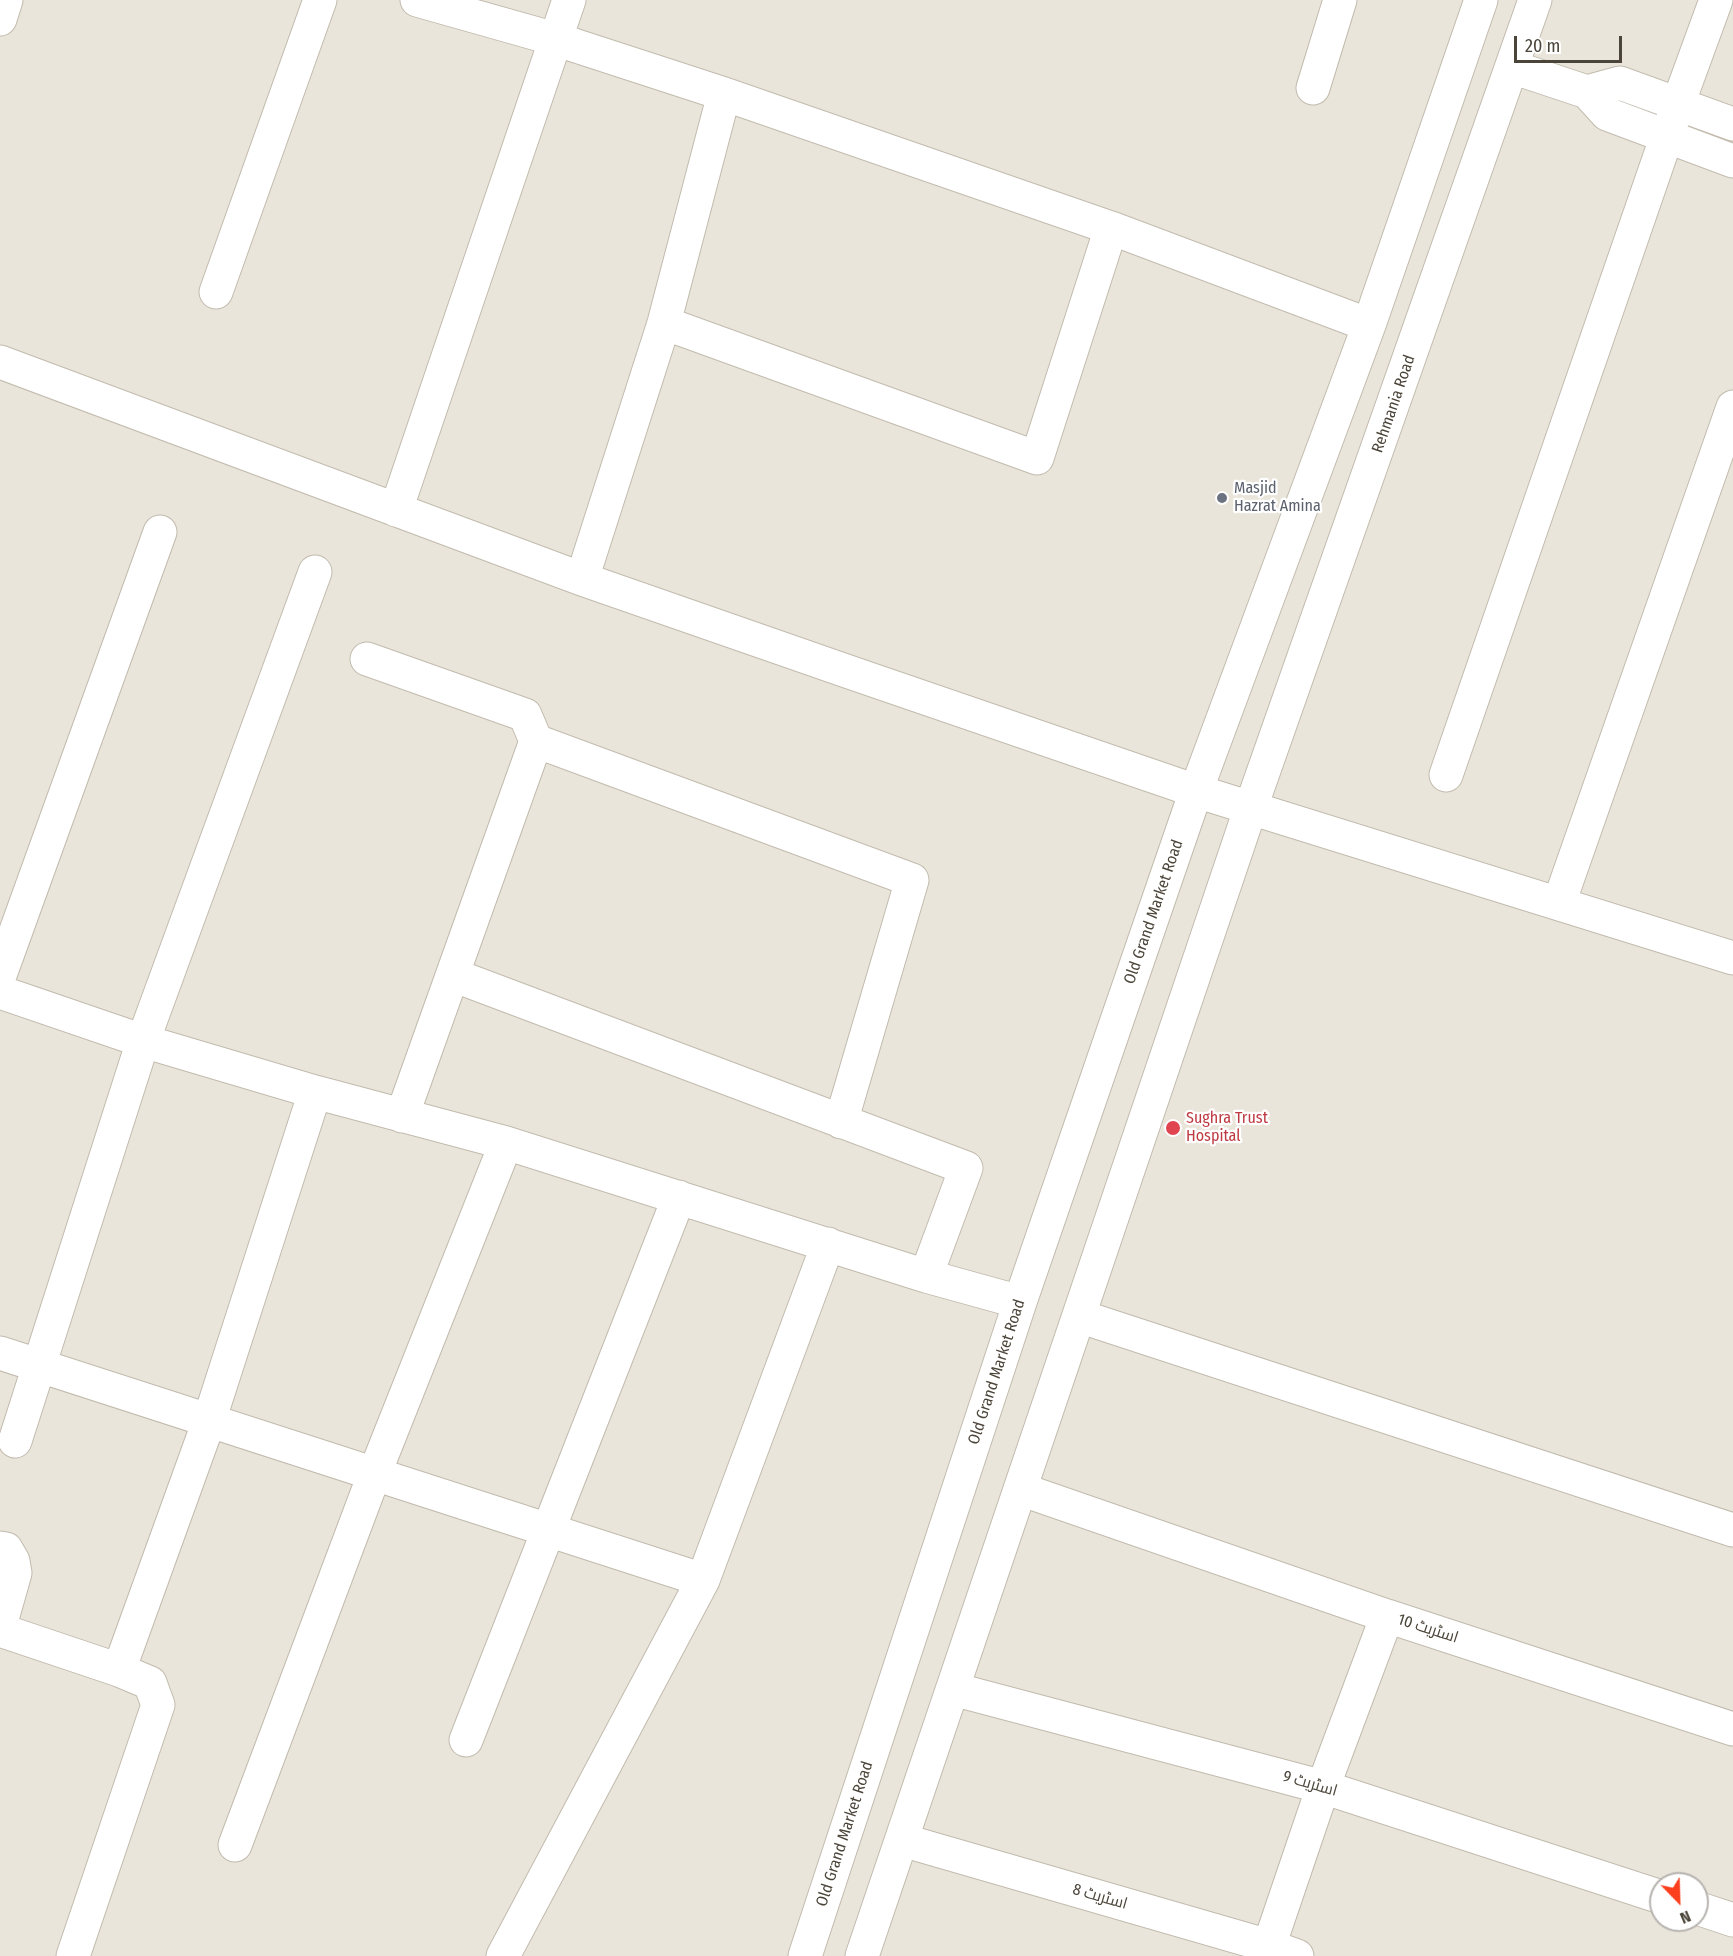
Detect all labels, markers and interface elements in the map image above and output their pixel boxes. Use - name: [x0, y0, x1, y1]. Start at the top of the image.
- scale bar: [1517, 24, 1625, 62]
- text: 20 m: [1525, 35, 1560, 57]
- street label: Rehmania Road: [1368, 353, 1420, 455]
- place label: Masjid Hazrat Amina: [1234, 479, 1321, 517]
- marker: Masjid Hazrat Amina: [1215, 491, 1229, 505]
- street label: Old Grand Market Road: [1120, 837, 1188, 987]
- place label: Sughra Trust Hospital: [1186, 1109, 1268, 1147]
- marker: Sughra Trust Hospital: [1164, 1119, 1182, 1137]
- street label: Old Grand Market Road: [964, 1297, 1030, 1447]
- street label: اسٹریٹ 10: [1395, 1610, 1461, 1648]
- street label: Old Grand Market Road: [812, 1759, 878, 1909]
- street label: اسٹریٹ 9: [1280, 1767, 1340, 1801]
- north arrow: [1649, 1872, 1709, 1932]
- street label: اسٹریٹ 8: [1070, 1880, 1130, 1914]
- text: N: [1677, 1907, 1694, 1928]

